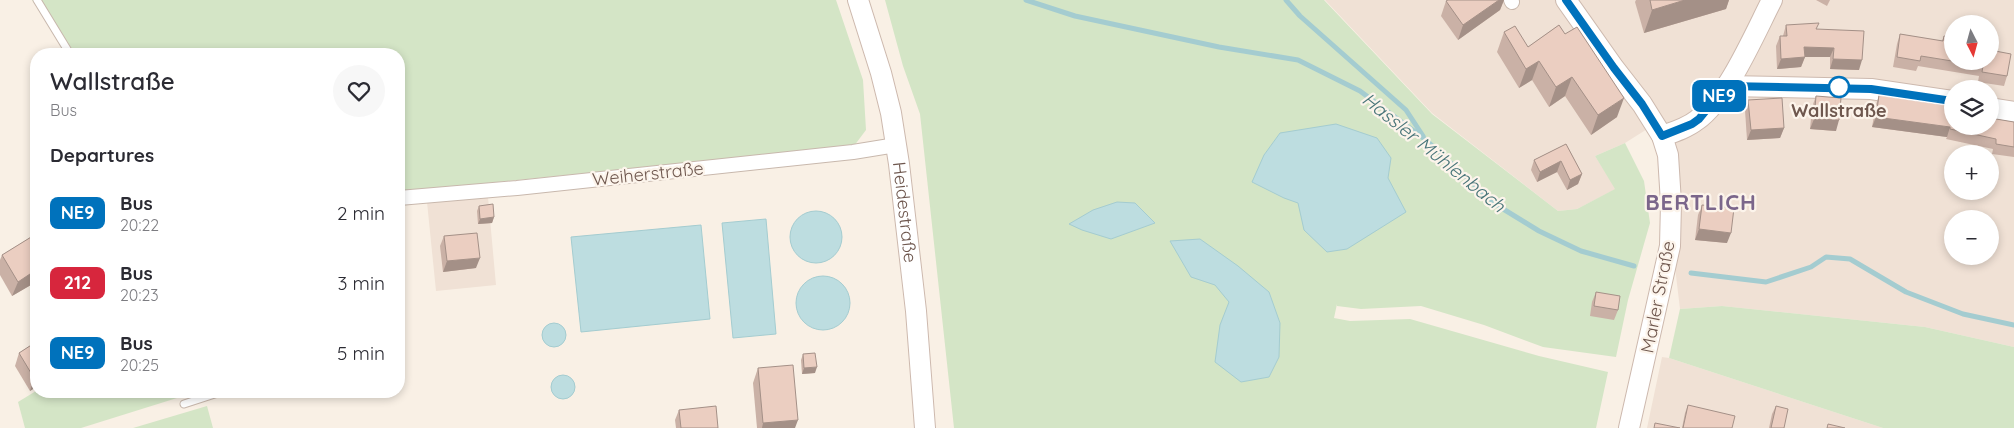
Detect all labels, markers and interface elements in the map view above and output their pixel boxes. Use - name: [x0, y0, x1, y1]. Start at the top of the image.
- north arrow: [1944, 15, 1999, 70]
- map controls: [1944, 15, 1999, 265]
- button: heart: [333, 65, 385, 117]
- text: Wallstraße: [50, 66, 175, 96]
- marker: Wallstraße: [1828, 76, 1850, 98]
- line badge: NE9: [1690, 80, 1748, 112]
- button: layers: [1944, 80, 1999, 135]
- text: NE9: [1702, 84, 1736, 107]
- water label: Hassler Mühlenbach: [1358, 87, 1511, 218]
- place label: Wallstraße: [1791, 99, 1887, 122]
- text: Bus: [50, 100, 77, 120]
- text: Departures: [50, 143, 154, 167]
- button: +: [1944, 145, 1999, 200]
- street label: Weiherstraße: [591, 156, 705, 191]
- street label: Heidestraße: [888, 161, 922, 264]
- district label: BERTLICH: [1645, 188, 1757, 216]
- text: Bus: [120, 191, 153, 215]
- text: NE9: [61, 201, 94, 224]
- text: 2 min: [337, 201, 385, 225]
- button: −: [1944, 210, 1999, 265]
- text: 20:22: [120, 215, 159, 235]
- street label: Marler Straße: [1635, 239, 1680, 355]
- text: Bus: [120, 261, 153, 285]
- text: 212: [64, 271, 91, 294]
- text: 3 min: [337, 271, 385, 295]
- text: 20:23: [120, 285, 159, 305]
- text: Bus: [120, 331, 153, 355]
- text: NE9: [61, 341, 94, 364]
- text: 5 min: [337, 341, 385, 365]
- text: 20:25: [120, 355, 159, 375]

